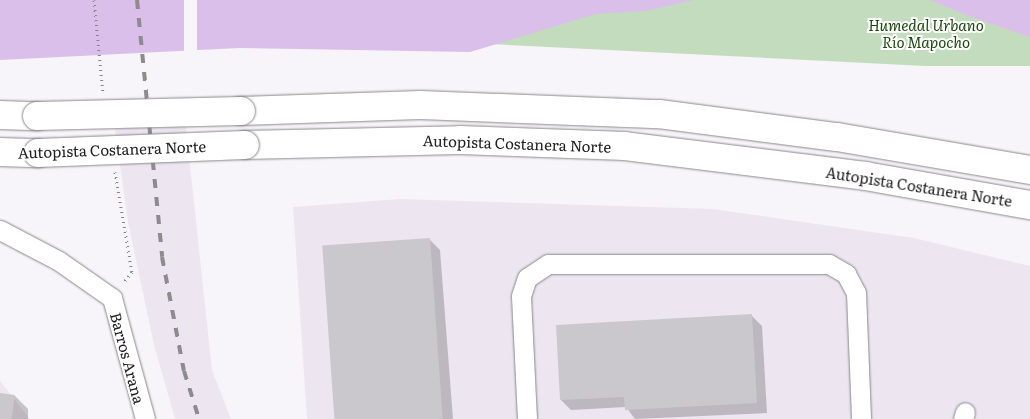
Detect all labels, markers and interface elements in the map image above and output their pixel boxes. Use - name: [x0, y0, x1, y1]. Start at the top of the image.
- park label: Humedal Urbano Río Mapocho: [868, 15, 984, 50]
- street label: Autopista Costanera Norte: [423, 131, 611, 155]
- street label: Autopista Costanera Norte: [18, 137, 206, 161]
- street label: Autopista Costanera Norte: [825, 162, 1013, 210]
- street label: Barros Arana: [107, 310, 149, 406]

